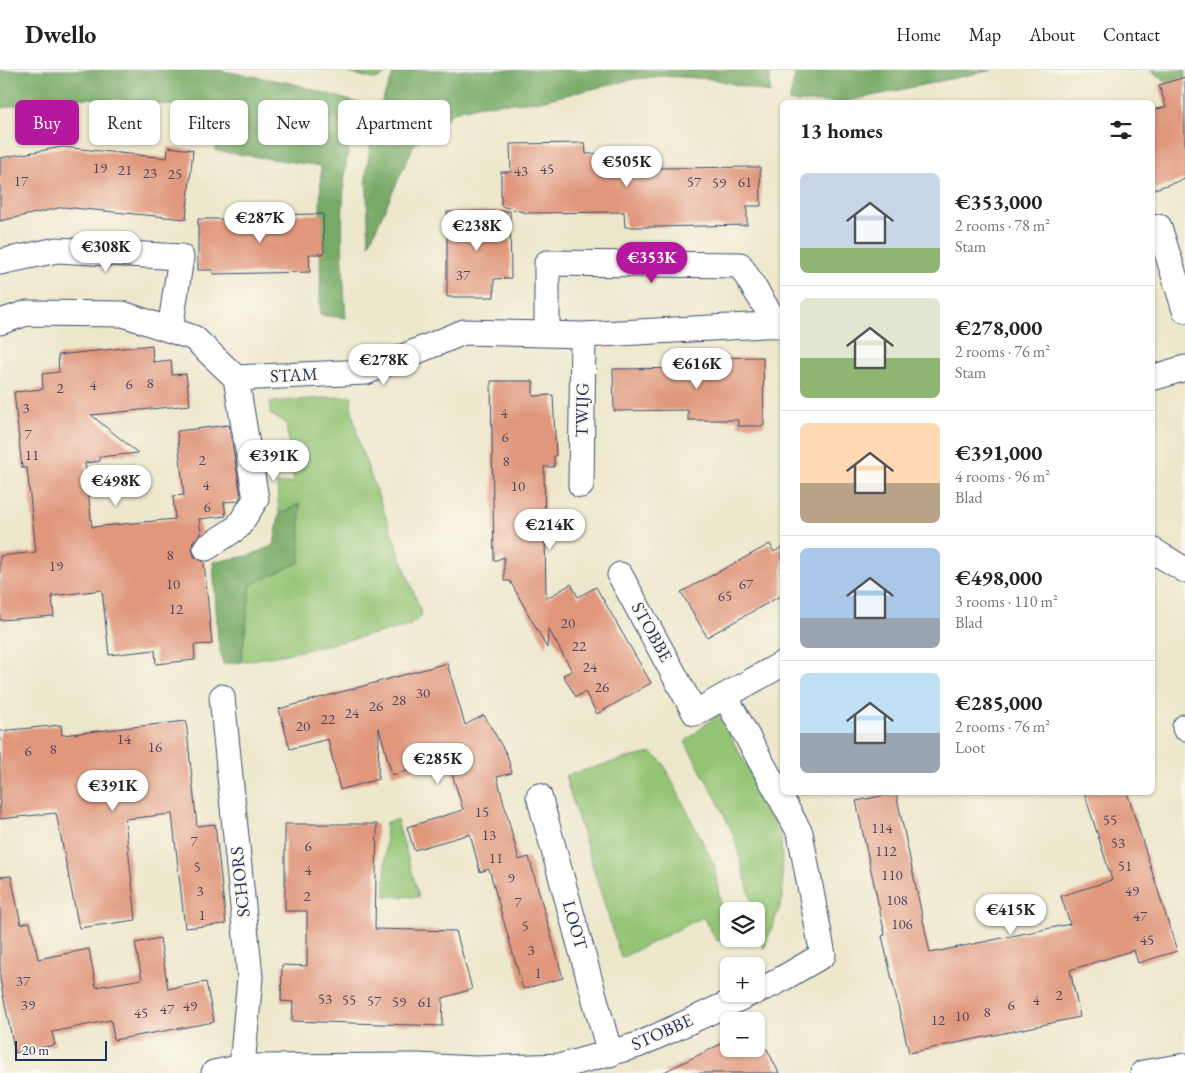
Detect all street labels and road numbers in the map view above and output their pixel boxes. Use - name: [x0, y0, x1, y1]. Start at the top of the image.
- street label: STAM: [270, 362, 318, 387]
- street label: TWIJG: [570, 382, 593, 438]
- street label: STOBBE: [627, 598, 678, 666]
- street label: SCHORS: [224, 846, 255, 918]
- street label: LOOT: [558, 898, 594, 953]
- street label: STOBBE: [627, 1008, 696, 1055]

